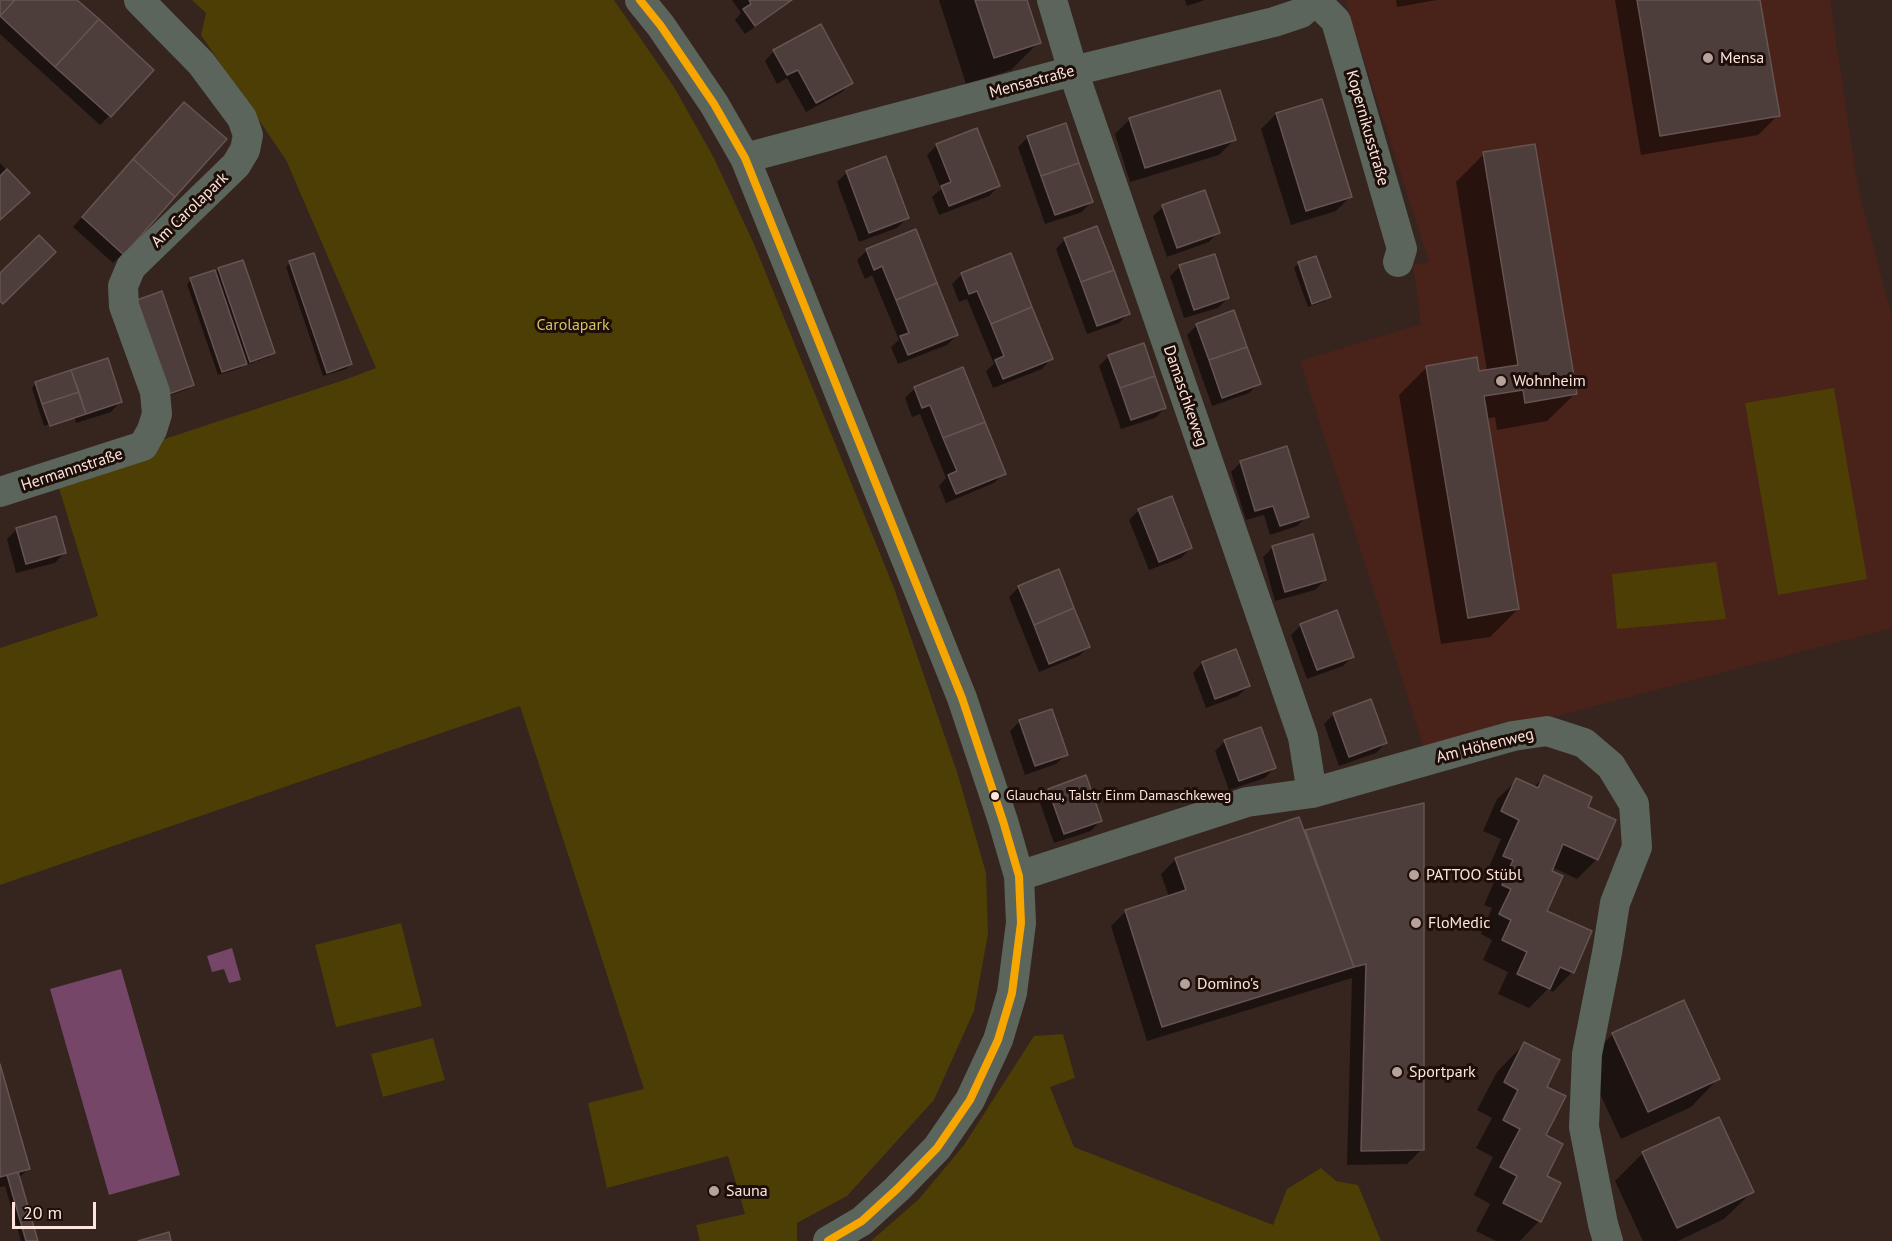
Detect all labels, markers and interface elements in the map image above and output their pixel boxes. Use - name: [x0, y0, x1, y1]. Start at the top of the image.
- place label: Mensa: [1720, 48, 1764, 68]
- marker: Mensa: [1701, 51, 1715, 65]
- street label: Mensastraße: [987, 61, 1077, 103]
- street label: Kopernikusstraße: [1341, 68, 1393, 188]
- street label: Am Carolapark: [147, 168, 233, 252]
- park label: Carolapark: [536, 315, 610, 335]
- street label: Damaschkeweg: [1159, 343, 1211, 449]
- place label: Wohnheim: [1513, 371, 1586, 391]
- marker: Wohnheim: [1494, 374, 1508, 388]
- street label: Hermannstraße: [19, 445, 125, 495]
- street label: Am Höhenweg: [1434, 725, 1536, 767]
- place label: Glauchau, Talstr Einm Damaschkeweg: [1006, 788, 1231, 804]
- marker: Glauchau, Talstr Einm Damaschkeweg: [989, 790, 1001, 802]
- place label: PATTOO Stübl: [1426, 865, 1522, 885]
- marker: PATTOO Stübl: [1407, 868, 1421, 882]
- place label: FloMedic: [1428, 913, 1490, 933]
- marker: FloMedic: [1409, 916, 1423, 930]
- place label: Domino's: [1197, 974, 1259, 994]
- marker: Domino's: [1178, 977, 1192, 991]
- place label: Sportpark: [1409, 1062, 1476, 1082]
- marker: Sportpark: [1390, 1065, 1404, 1079]
- place label: Sauna: [726, 1181, 768, 1201]
- marker: Sauna: [707, 1184, 721, 1198]
- scale bar: [15, 1190, 99, 1228]
- text: 20 m: [23, 1201, 62, 1224]

